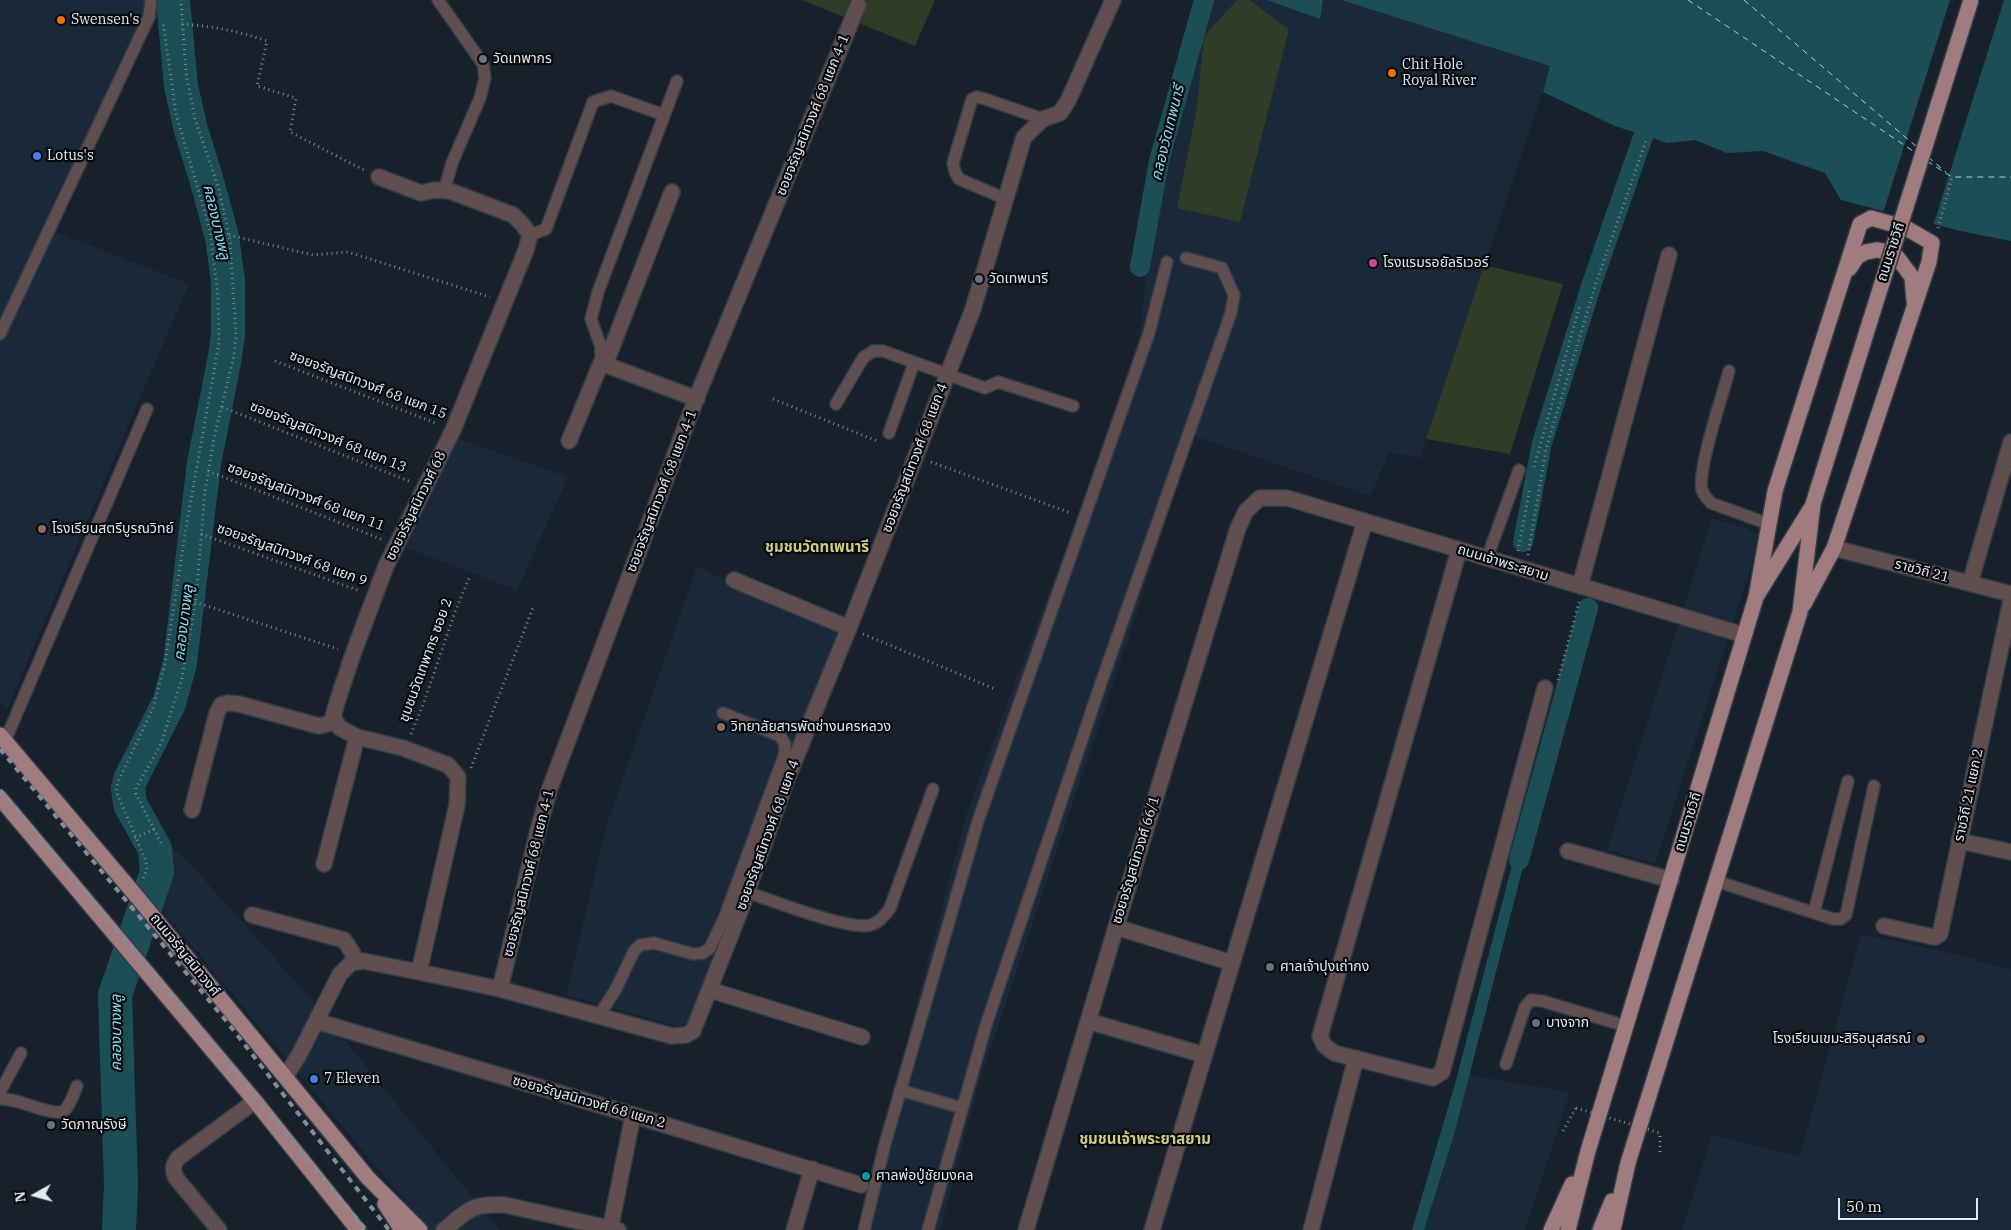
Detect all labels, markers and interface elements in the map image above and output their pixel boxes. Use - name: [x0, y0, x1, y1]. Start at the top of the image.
- place label: Swensen's: [71, 12, 139, 28]
- marker: Swensen's: [55, 14, 67, 26]
- street label: ซอยจรัญสนิทวงศ์ 68 แยก 4-1: [773, 32, 853, 198]
- place label: วัดเทพากร: [493, 51, 552, 67]
- marker: วัดเทพากร: [477, 53, 489, 65]
- place label: Chit Hole Royal River: [1402, 57, 1476, 90]
- marker: Chit Hole Royal River: [1386, 67, 1398, 79]
- water label: คลองวัดเทพนารี: [1147, 83, 1189, 183]
- place label: Lotus's: [47, 148, 94, 164]
- marker: Lotus's: [31, 150, 43, 162]
- water label: คลองบางพลู: [199, 183, 233, 261]
- street label: ถนนราชวิถี: [1874, 220, 1908, 284]
- place label: โรงแรมรอยัลริเวอร์: [1383, 255, 1489, 271]
- marker: โรงแรมรอยัลริเวอร์: [1367, 257, 1379, 269]
- place label: วัดเทพนารี: [989, 271, 1048, 287]
- marker: วัดเทพนารี: [973, 273, 985, 285]
- street label: ซอยจรัญสนิทวงศ์ 68 แยก 15: [287, 347, 449, 423]
- street label: ซอยจรัญสนิทวงศ์ 68 แยก 4: [879, 381, 951, 535]
- street label: ซอยจรัญสนิทวงศ์ 68 แยก 13: [247, 398, 409, 476]
- street label: ซอยจรัญสนิทวงศ์ 68 แยก 4-1: [623, 407, 701, 575]
- street label: ซอยจรัญสนิทวงศ์ 68: [382, 449, 450, 563]
- street label: ซอยจรัญสนิทวงศ์ 68 แยก 11: [225, 459, 387, 535]
- street label: ซอยจรัญสนิทวงศ์ 68 แยก 9: [215, 520, 369, 590]
- place label: โรงเรียนสตรีบูรณวิทย์: [52, 521, 174, 537]
- marker: โรงเรียนสตรีบูรณวิทย์: [36, 523, 48, 535]
- district label: ชุมชนวัดทเพนารี: [765, 539, 869, 557]
- street label: ถนนเจ้าพระสยาม: [1455, 541, 1551, 585]
- street label: ราชวิถี 21: [1893, 556, 1951, 586]
- water label: คลองบางพลู: [170, 584, 198, 662]
- street label: ชุมชนวัดเทพากร ซอย 2: [396, 596, 456, 724]
- place label: วิทยาลัยสารพัดช่างนครหลวง: [731, 719, 891, 735]
- marker: วิทยาลัยสารพัดช่างนครหลวง: [715, 721, 727, 733]
- street label: ราชวิถี 21 แยก 2: [1951, 747, 1987, 843]
- street label: ซอยจรัญสนิทวงศ์ 68 แยก 4: [733, 758, 803, 912]
- street label: ซอยจรัญสนิทวงศ์ 68 แยก 4-1: [500, 787, 558, 959]
- street label: ถนนราชวิถี: [1671, 790, 1705, 854]
- street label: ซอยจรัญสนิทวงศ์ 66/1: [1109, 794, 1163, 926]
- street label: ถนนจรัญสนิทวงศ์: [147, 911, 223, 999]
- place label: ศาลเจ้าปุงเถ่ากง: [1280, 959, 1369, 975]
- marker: ศาลเจ้าปุงเถ่ากง: [1264, 961, 1276, 973]
- water label: คลองบางพลู: [108, 995, 126, 1071]
- place label: บางจาก: [1546, 1015, 1589, 1031]
- marker: บางจาก: [1530, 1017, 1542, 1029]
- place label: โรงเรียนเขมะสิริอนุสสรณ์: [1773, 1031, 1911, 1047]
- marker: โรงเรียนเขมะสิริอนุสสรณ์: [1915, 1033, 1927, 1045]
- place label: 7 Eleven: [324, 1071, 380, 1087]
- street label: ซอยจรัญสนิทวงศ์ 68 แยก 2: [510, 1072, 668, 1132]
- marker: 7 Eleven: [308, 1073, 320, 1085]
- place label: วัดภาณุรังษี: [61, 1117, 127, 1133]
- marker: วัดภาณุรังษี: [45, 1119, 57, 1131]
- district label: ชุมชนเจ้าพระยาสยาม: [1079, 1131, 1211, 1149]
- place label: ศาลพ่อปู่ชัยมงคล: [876, 1168, 973, 1184]
- north arrow: [10, 1170, 60, 1220]
- marker: ศาลพ่อปู่ชัยมงคล: [860, 1170, 872, 1182]
- scale bar: [1841, 1188, 1981, 1220]
- text: N: [11, 1190, 30, 1203]
- text: 50 m: [1846, 1197, 1882, 1216]

